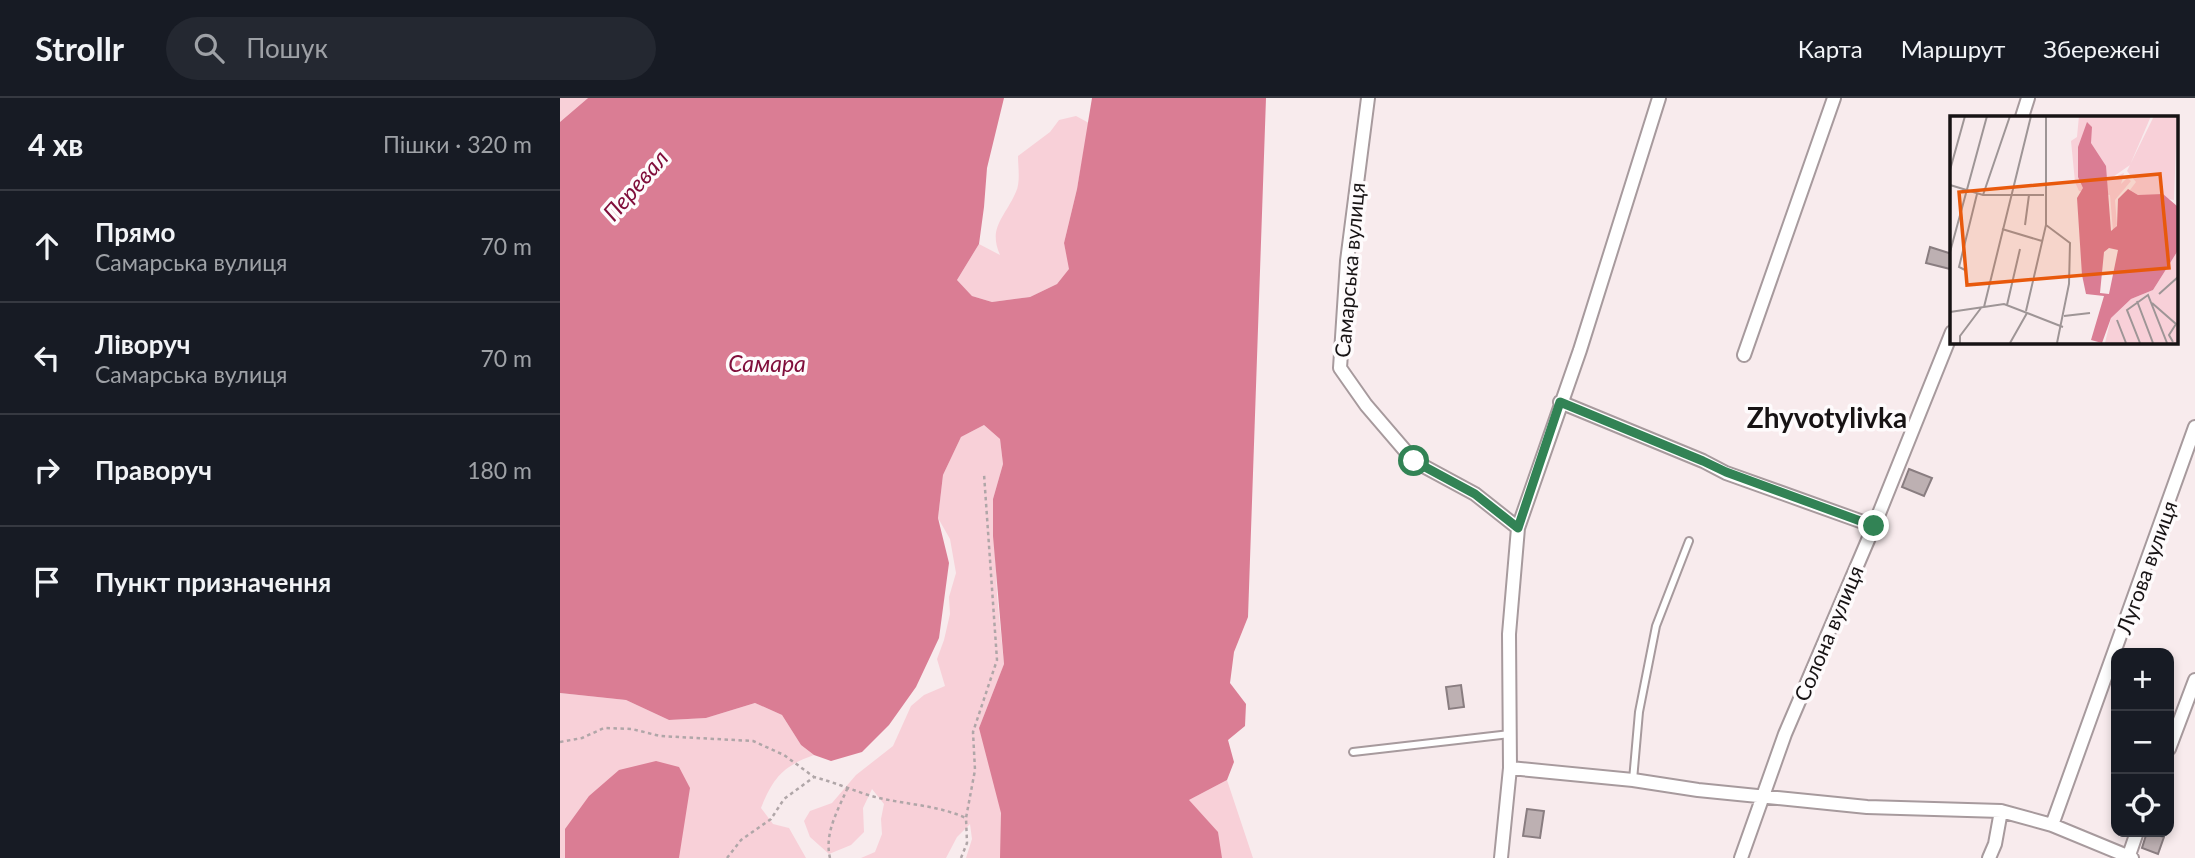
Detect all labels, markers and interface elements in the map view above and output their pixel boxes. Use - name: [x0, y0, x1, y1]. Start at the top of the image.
- search box: [166, 17, 656, 80]
- text: Strollr: [35, 28, 124, 68]
- icon: search: [190, 29, 228, 67]
- text: Пошук: [246, 32, 328, 64]
- text: Карта: [1798, 34, 1863, 63]
- text: Маршрут: [1901, 34, 2005, 63]
- text: Збережені: [2043, 34, 2160, 63]
- inset map: [1950, 116, 2178, 343]
- text: 4 хв: [28, 126, 83, 162]
- text: Пішки · 320 m: [383, 130, 532, 158]
- water label: Перевал: [597, 144, 673, 226]
- street label: Самарська вулиця: [1329, 181, 1369, 359]
- text: Прямо: [95, 216, 176, 248]
- icon: ahead: [28, 227, 66, 265]
- text: 70 m: [481, 232, 532, 260]
- text: Самарська вулиця: [95, 248, 287, 276]
- text: Ліворуч: [95, 328, 191, 360]
- icon: left: [28, 339, 66, 377]
- text: 70 m: [481, 344, 532, 372]
- water label: Самара: [728, 349, 806, 377]
- text: Самарська вулиця: [95, 360, 287, 388]
- district label: Zhyvotylivka: [1747, 400, 1907, 434]
- route start: [1398, 445, 1429, 476]
- icon: right: [28, 451, 66, 489]
- text: Праворуч: [95, 454, 212, 486]
- text: 180 m: [467, 456, 532, 484]
- street label: Лугова вулиця: [2110, 497, 2182, 638]
- route end: [1858, 510, 1889, 541]
- street label: Солона вулиця: [1788, 562, 1868, 704]
- icon: arrive: [28, 563, 66, 601]
- text: Пункт призначення: [95, 566, 331, 598]
- map controls: [2111, 648, 2174, 837]
- button: +: [2111, 648, 2174, 711]
- button: −: [2111, 711, 2174, 774]
- button: locate: [2111, 774, 2174, 837]

